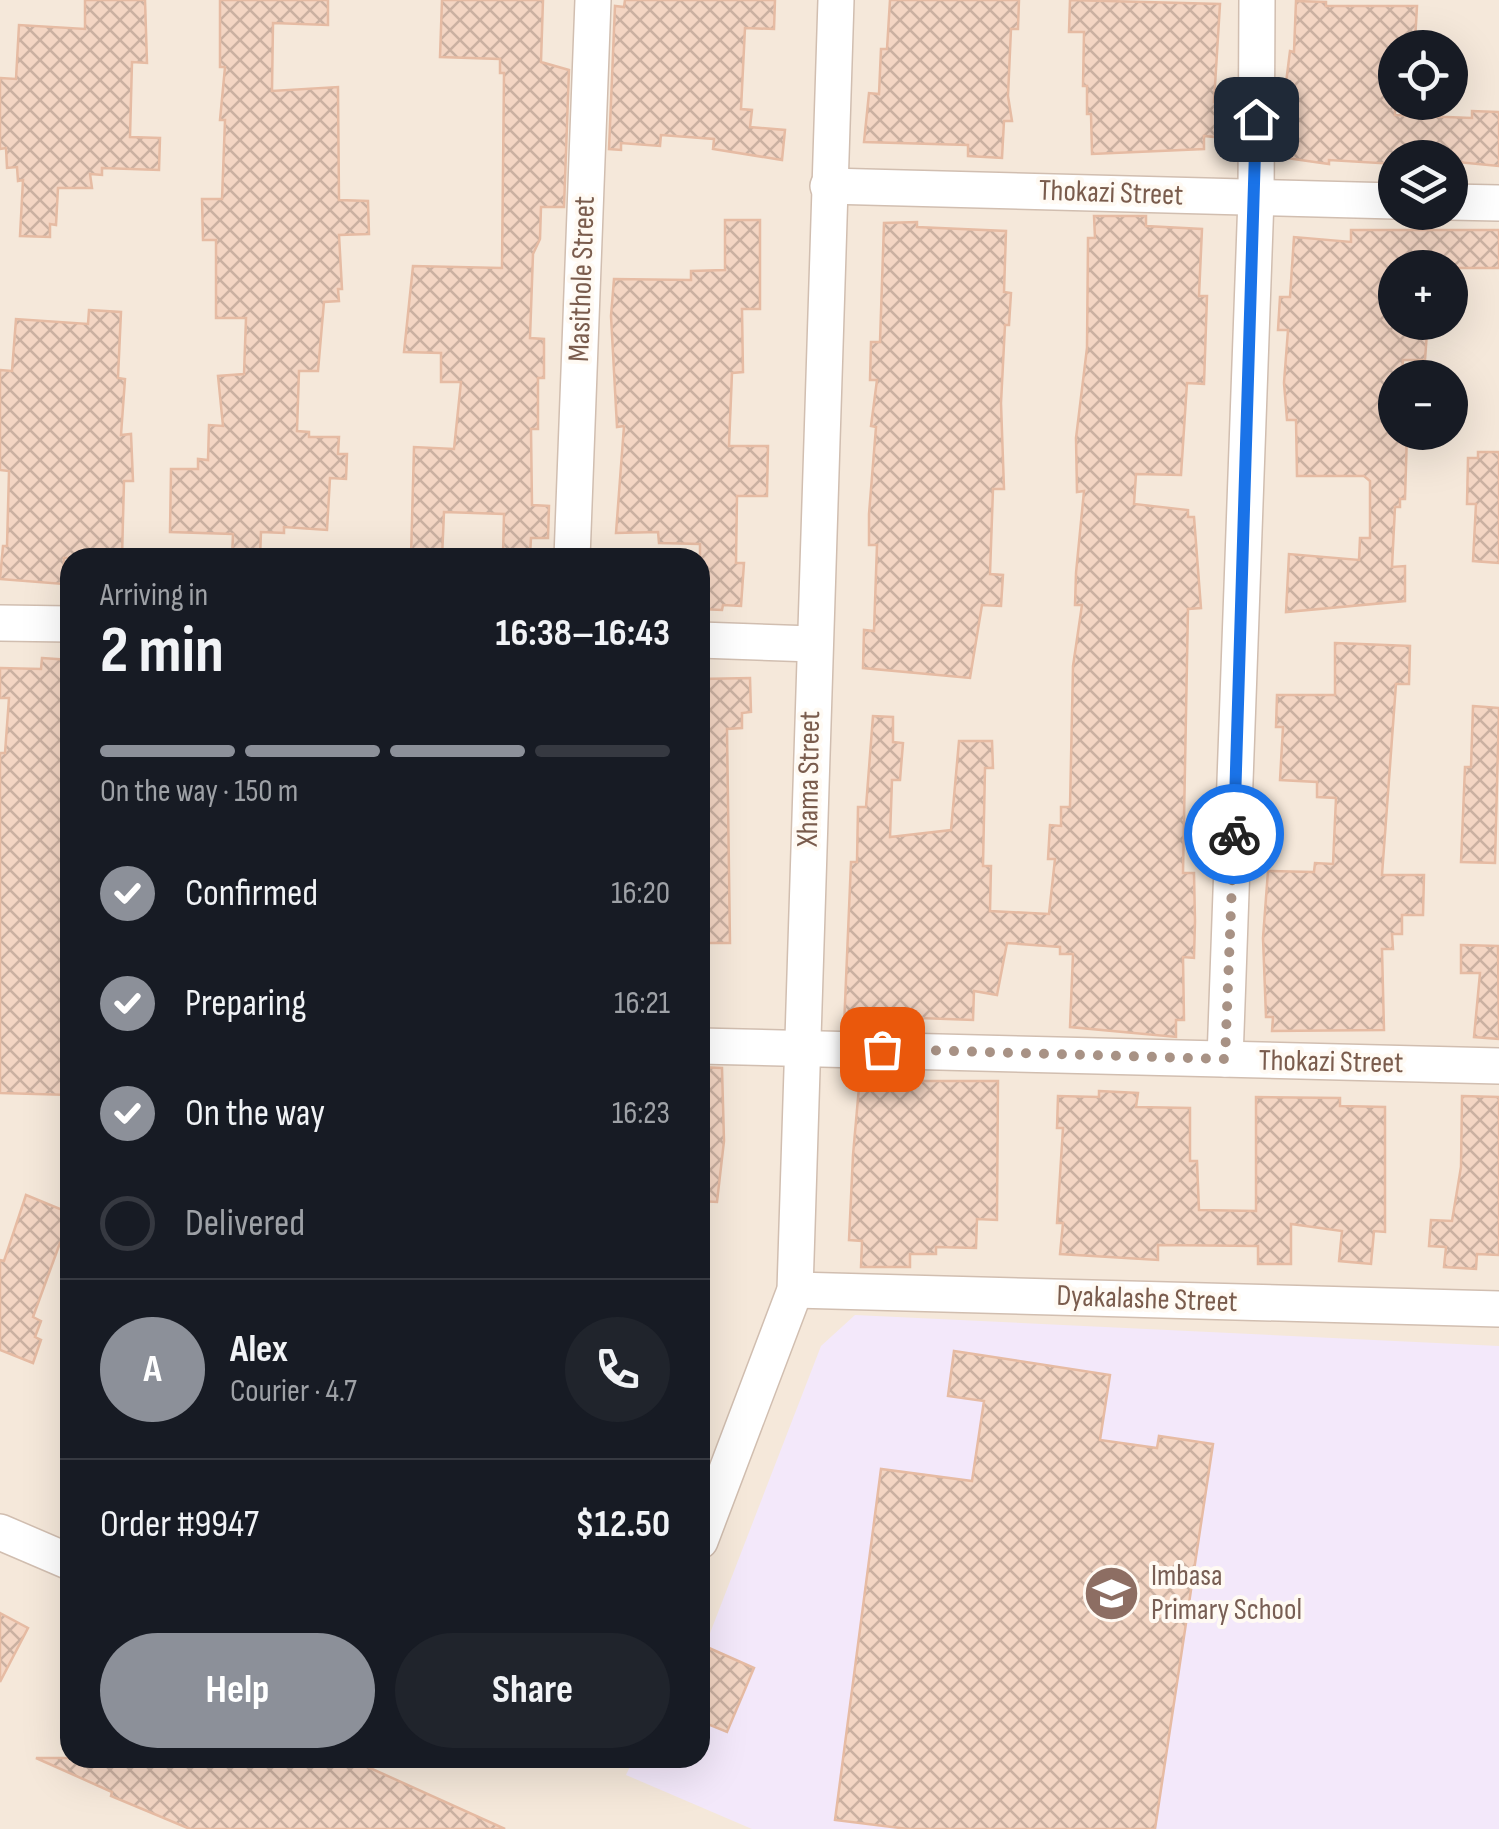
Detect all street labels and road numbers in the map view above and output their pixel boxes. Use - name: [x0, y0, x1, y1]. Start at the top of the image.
- street label: Thokazi Street: [1038, 172, 1184, 214]
- street label: Masithole Street: [561, 195, 603, 363]
- street label: Xhama Street: [790, 711, 828, 848]
- street label: Thokazi Street: [1258, 1043, 1404, 1081]
- street label: Dyakalashe Street: [1056, 1278, 1238, 1320]

